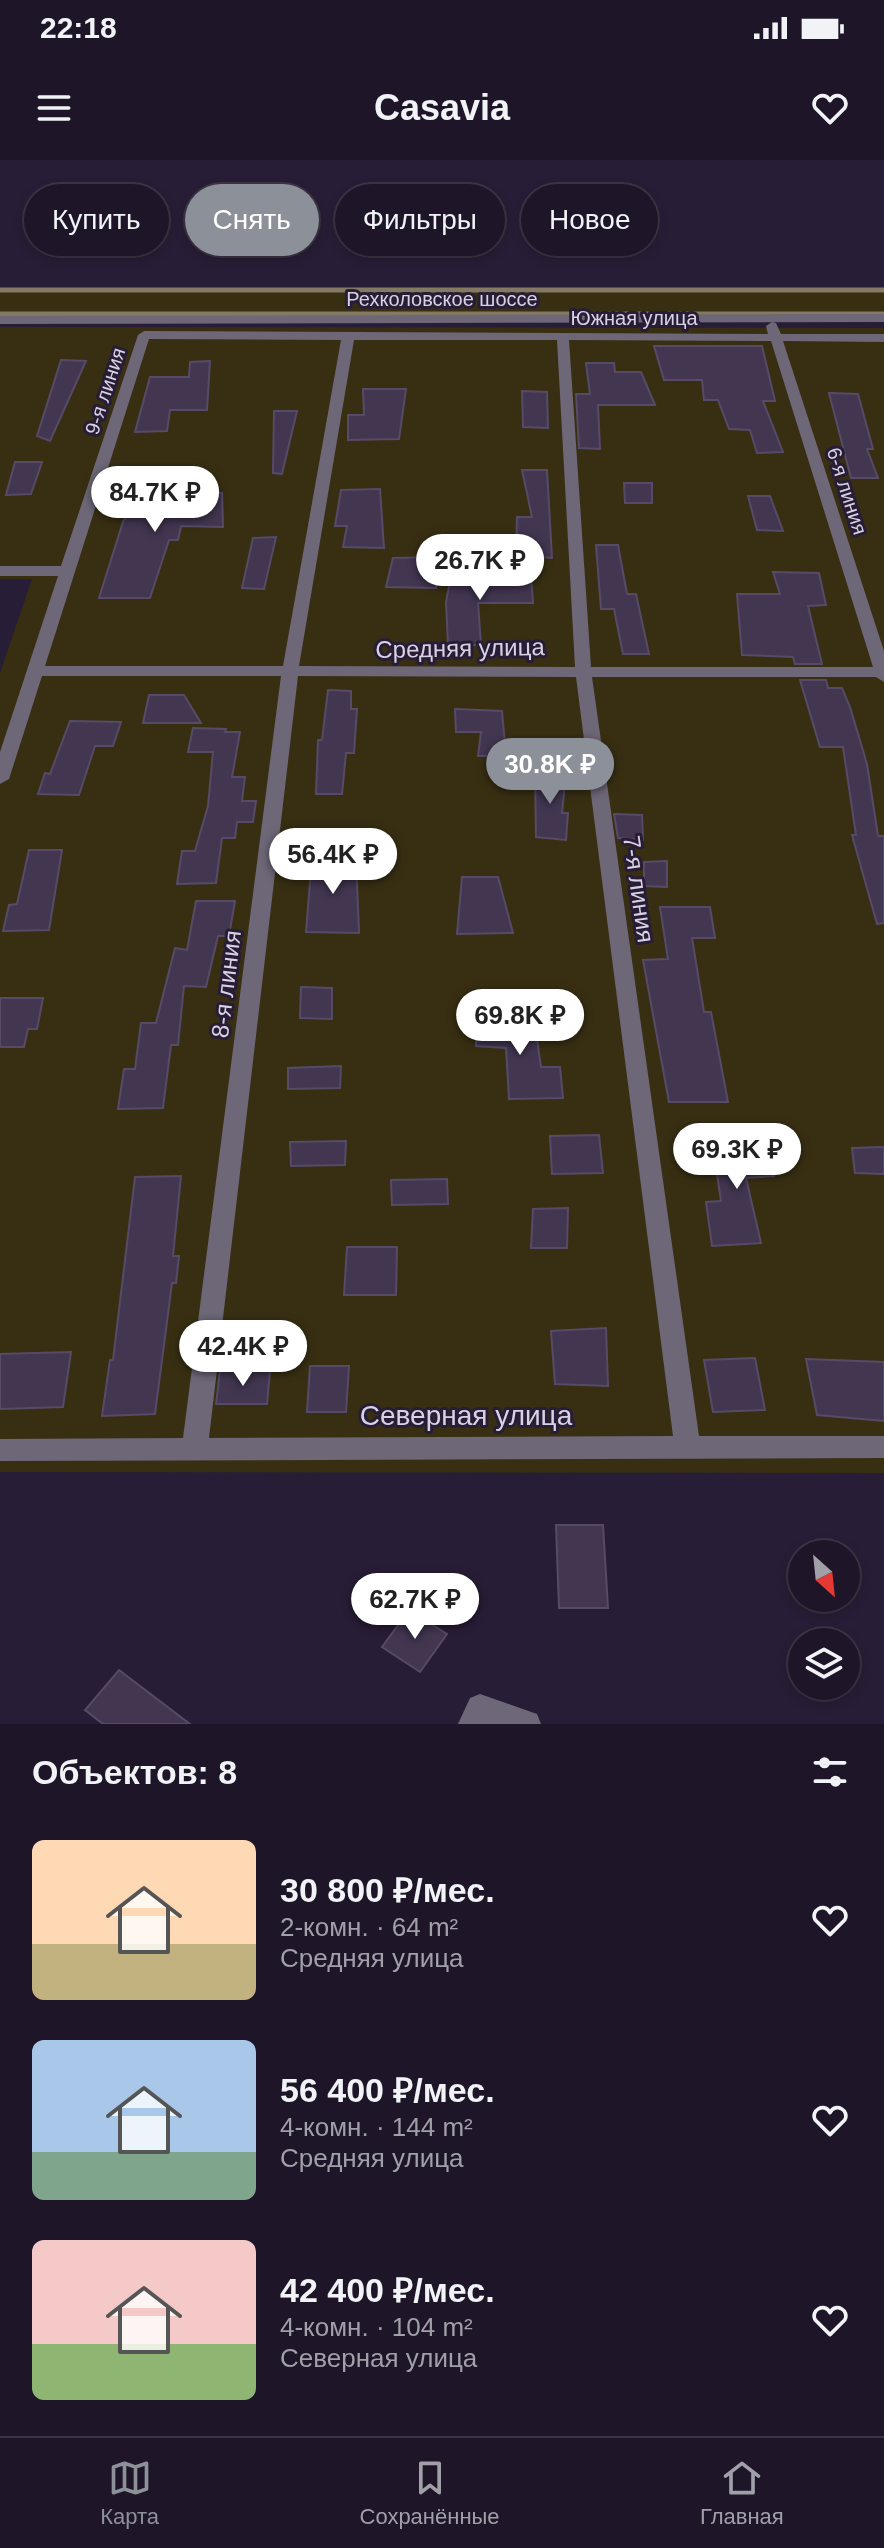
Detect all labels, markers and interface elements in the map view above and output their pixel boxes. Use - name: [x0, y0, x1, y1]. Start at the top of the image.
- text: 22:18: [40, 11, 117, 44]
- icon: menu: [32, 86, 76, 130]
- icon: heart: [808, 86, 852, 130]
- text: Casavia: [374, 87, 510, 128]
- chip: Купить: [24, 184, 169, 256]
- chip: Снять: [185, 184, 319, 256]
- chip: Фильтры: [335, 184, 505, 256]
- chip: Новое: [521, 184, 658, 256]
- street label: Рехколовское шоссе: [346, 288, 538, 310]
- street label: Южная улица: [570, 307, 698, 329]
- street label: 9-я линия: [81, 345, 129, 437]
- street label: 6-я линия: [823, 445, 871, 537]
- pin: 84.7K ₽: [81, 466, 229, 534]
- text: 84.7K ₽: [109, 477, 201, 507]
- pin: 26.7K ₽: [406, 534, 554, 602]
- text: 26.7K ₽: [434, 545, 526, 575]
- street label: Средняя улица: [375, 633, 546, 663]
- pin: 30.8K ₽: [476, 738, 624, 806]
- text: 30.8K ₽: [504, 749, 596, 779]
- pin: 56.4K ₽: [259, 828, 407, 896]
- street label: 7-я линия: [618, 834, 660, 944]
- text: 56.4K ₽: [287, 839, 379, 869]
- street label: 8-я линия: [206, 929, 246, 1039]
- pin: 69.8K ₽: [446, 989, 594, 1057]
- text: 69.8K ₽: [474, 1000, 566, 1030]
- pin: 69.3K ₽: [663, 1123, 811, 1191]
- text: 69.3K ₽: [691, 1134, 783, 1164]
- pin: 42.4K ₽: [169, 1320, 317, 1388]
- text: 42.4K ₽: [197, 1331, 289, 1361]
- street label: Северная улица: [360, 1400, 573, 1431]
- north arrow: [788, 1540, 860, 1612]
- map controls: [788, 1540, 860, 1700]
- pin: 62.7K ₽: [341, 1573, 489, 1641]
- text: 62.7K ₽: [369, 1584, 461, 1614]
- button: layers: [788, 1628, 860, 1700]
- icon: filters: [808, 1750, 852, 1794]
- text: Объектов: 8: [32, 1753, 237, 1791]
- text: 30 800 ₽/мес.: [280, 1871, 495, 1909]
- icon: home: [96, 1872, 192, 1968]
- icon: heart: [808, 1898, 852, 1942]
- text: 2-комн. · 64 m²: [280, 1912, 458, 1942]
- text: Средняя улица: [280, 1943, 464, 1973]
- text: 56 400 ₽/мес.: [280, 2071, 495, 2109]
- icon: home: [96, 2072, 192, 2168]
- icon: heart: [808, 2098, 852, 2142]
- text: 4-комн. · 144 m²: [280, 2112, 473, 2142]
- text: Средняя улица: [280, 2143, 464, 2173]
- text: 42 400 ₽/мес.: [280, 2271, 495, 2309]
- icon: home: [96, 2272, 192, 2368]
- icon: heart: [808, 2298, 852, 2342]
- text: 4-комн. · 104 m²: [280, 2312, 473, 2342]
- text: Северная улица: [280, 2343, 477, 2373]
- tab: Карта: [100, 2456, 159, 2530]
- tab: Сохранённые: [360, 2456, 500, 2530]
- tab: Главная: [700, 2456, 784, 2530]

